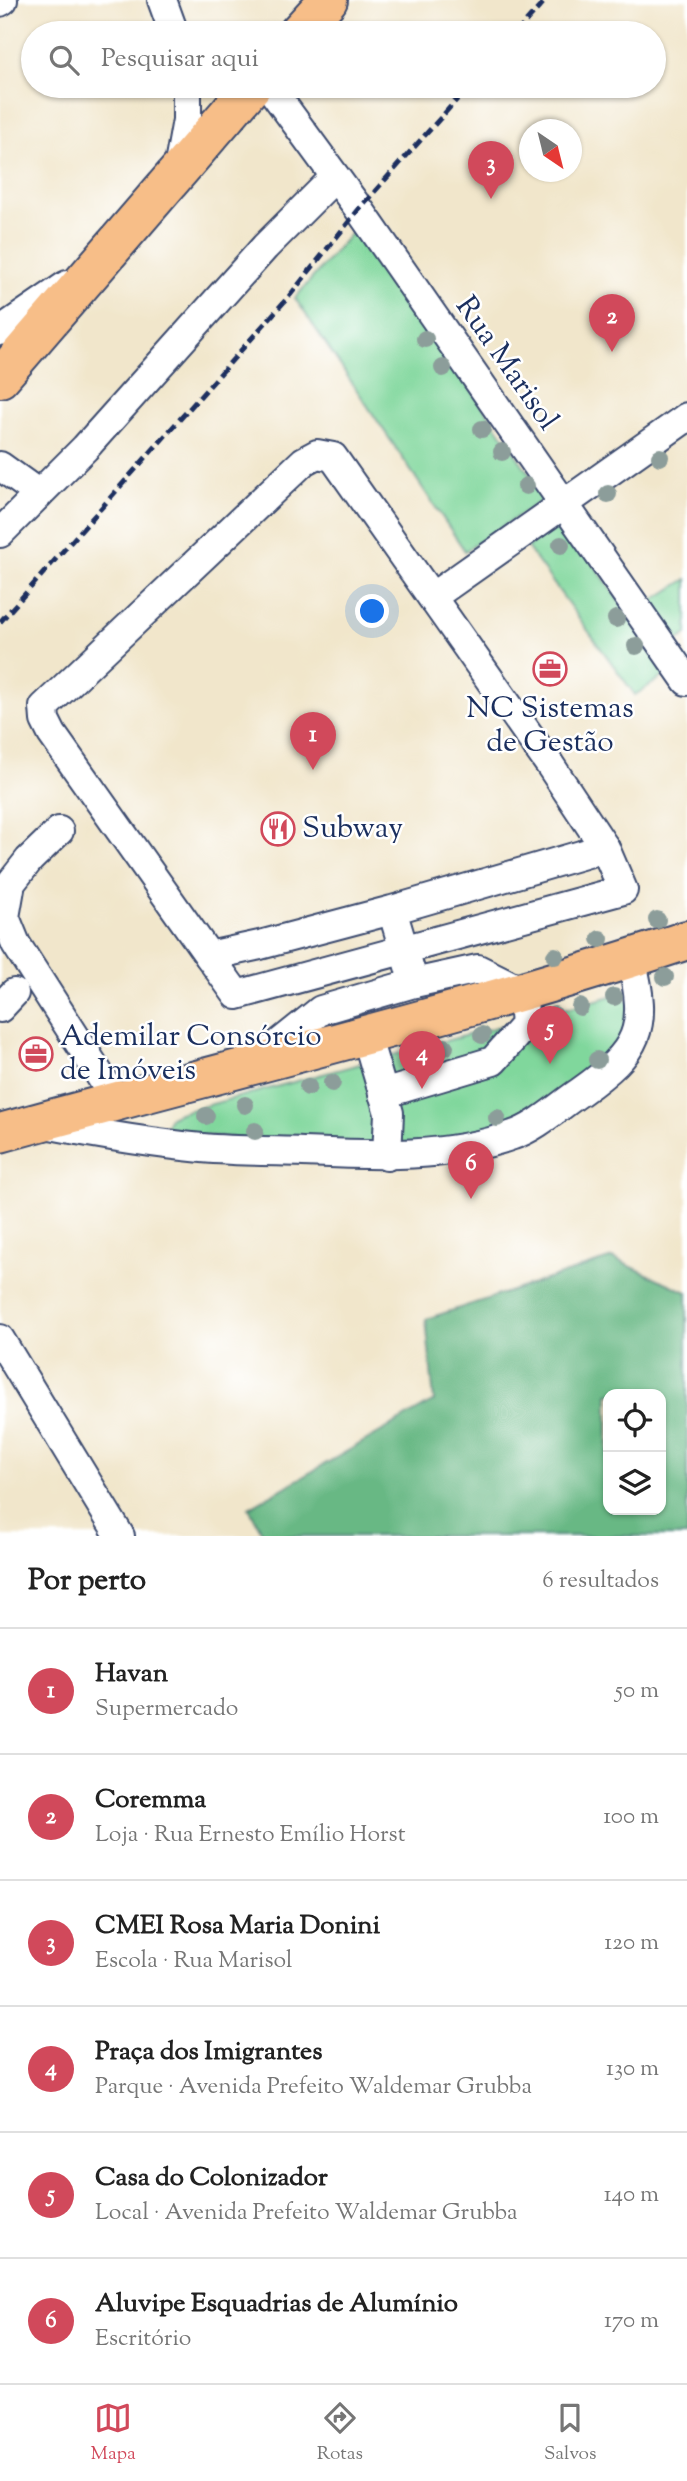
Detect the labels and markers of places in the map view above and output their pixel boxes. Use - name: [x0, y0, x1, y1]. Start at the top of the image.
- pin: 3: [468, 141, 514, 199]
- pin: 2: [589, 294, 635, 352]
- office icon: NC Sistemas de Gestão: [531, 650, 569, 688]
- place label: NC Sistemas de Gestão: [466, 688, 634, 765]
- pin: 1: [290, 712, 336, 770]
- place label: Subway: [302, 808, 403, 851]
- restaurant icon: Subway: [259, 810, 297, 848]
- pin: 5: [527, 1006, 573, 1064]
- place label: Ademilar Consórcio de Imóveis: [60, 1016, 322, 1093]
- pin: 4: [399, 1031, 445, 1089]
- office icon: Ademilar Consórcio de Imóveis: [17, 1035, 55, 1073]
- pin: 6: [448, 1141, 494, 1199]

